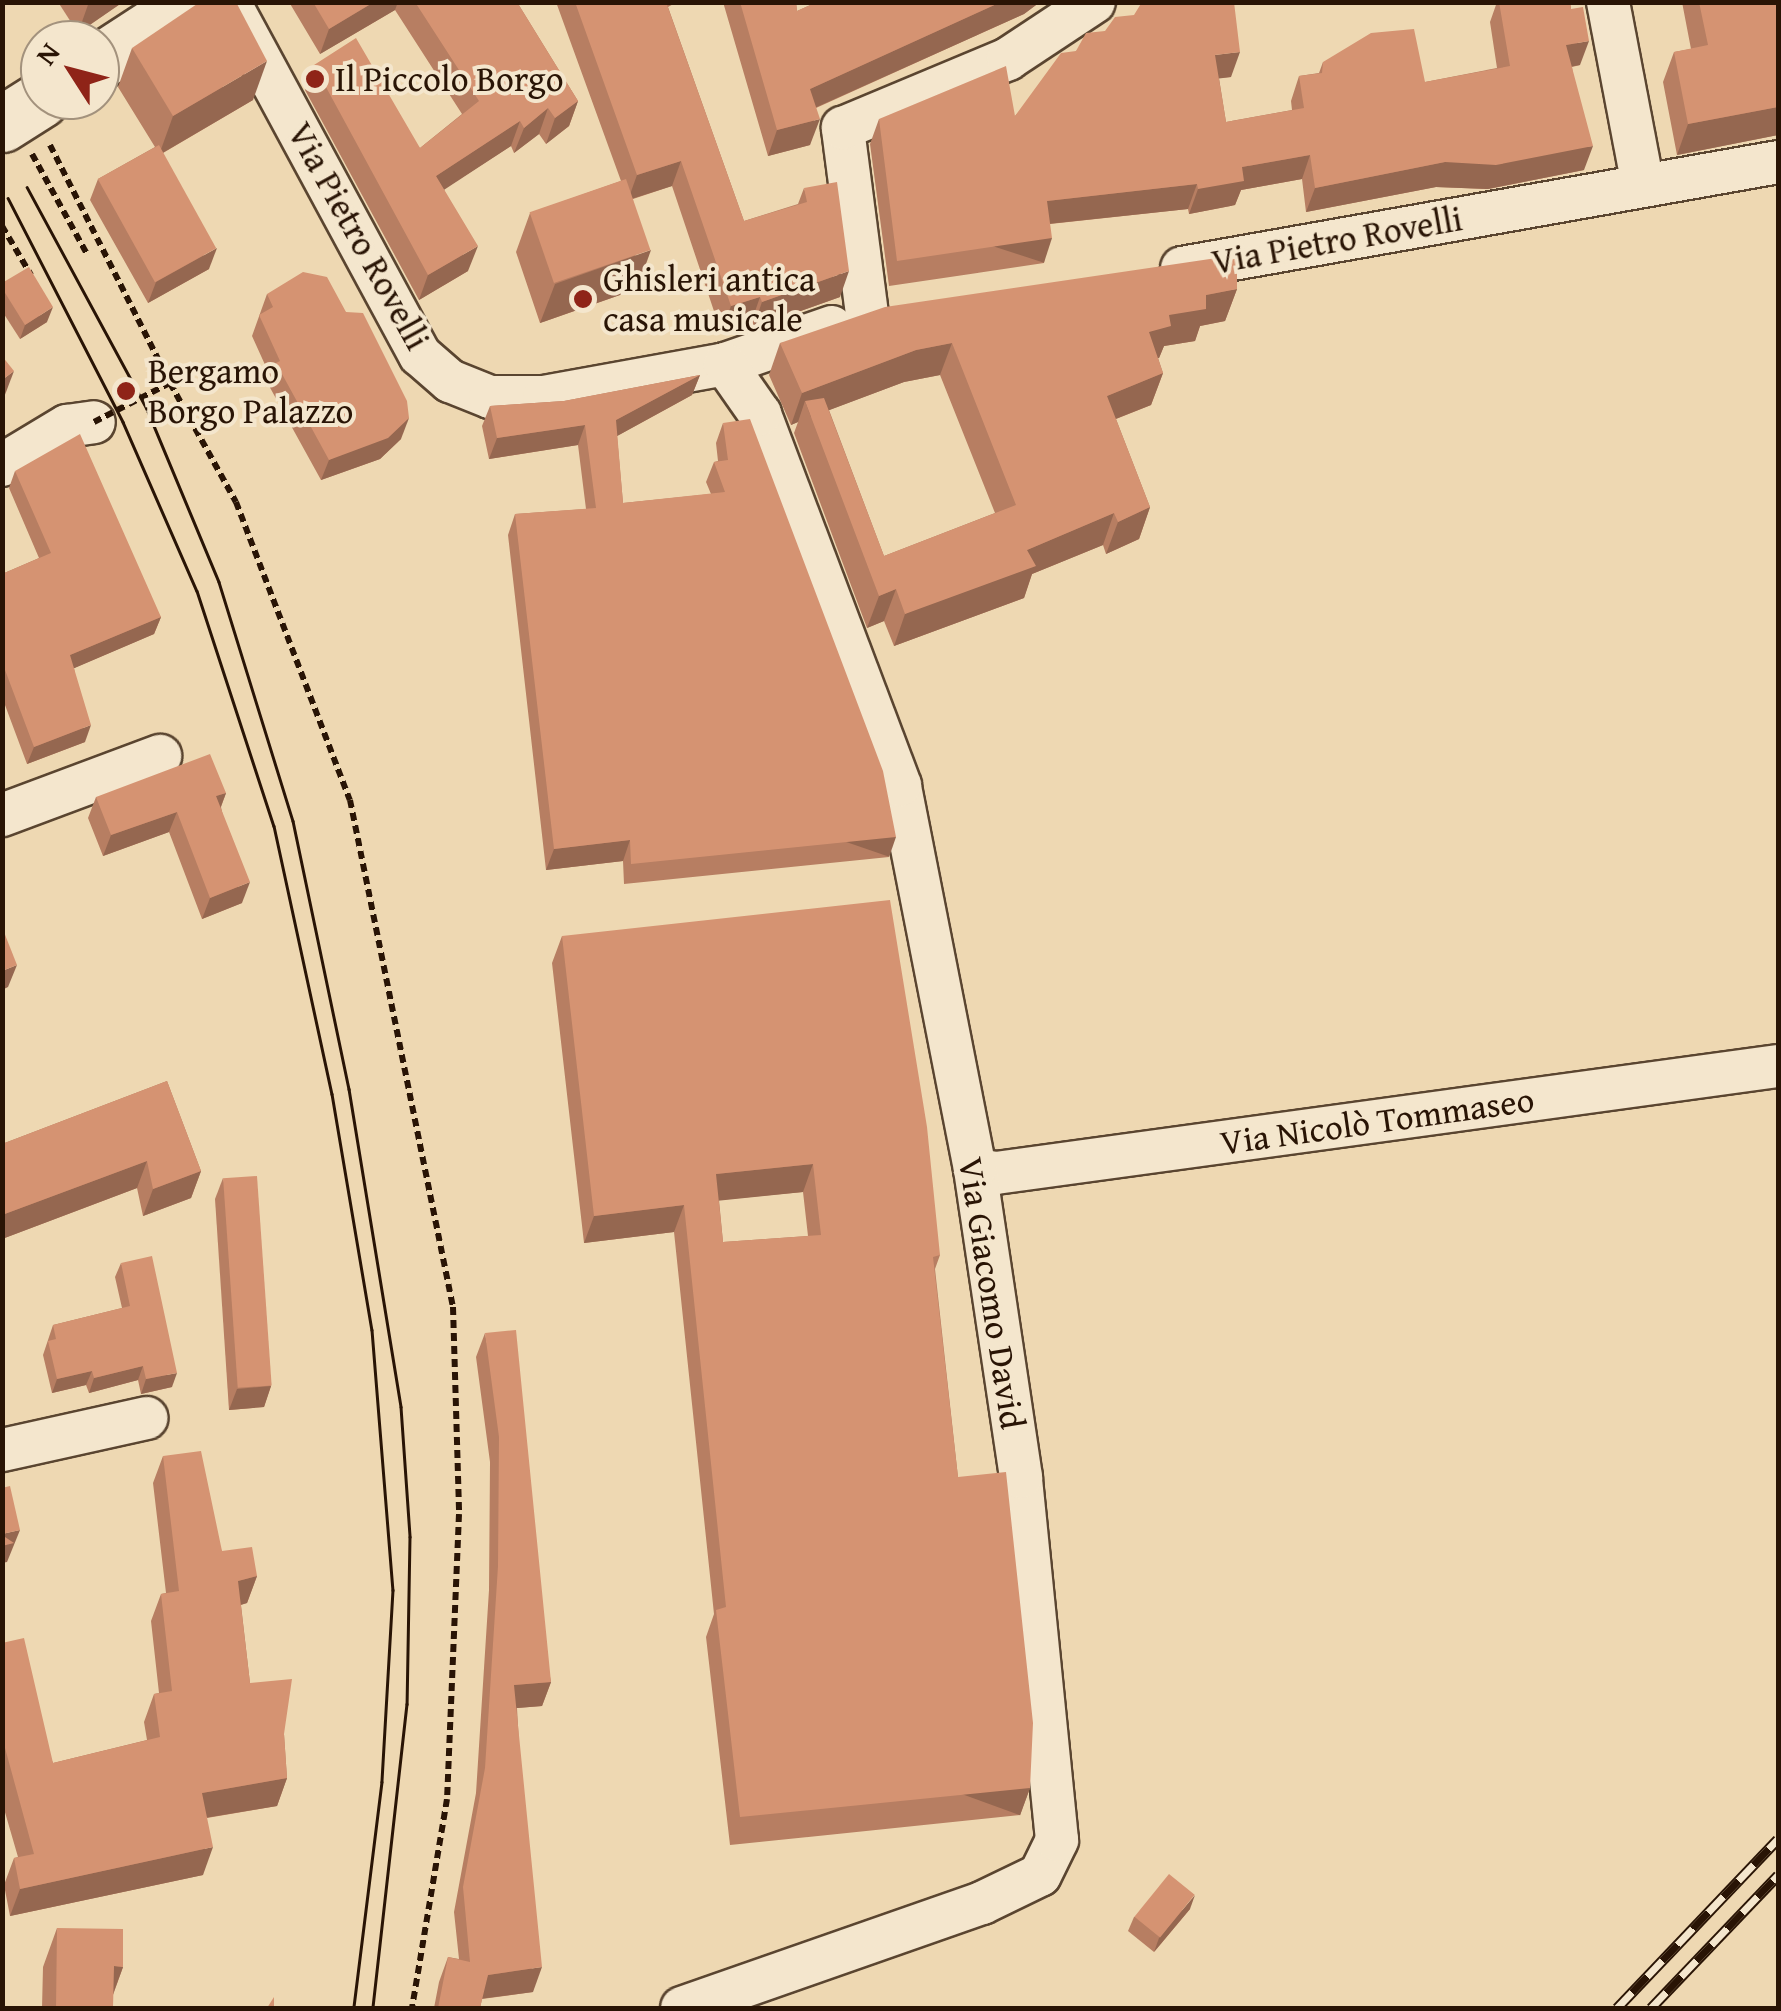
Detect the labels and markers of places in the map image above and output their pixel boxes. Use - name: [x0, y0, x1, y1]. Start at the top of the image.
- place label: Il Piccolo Borgo: [335, 58, 564, 100]
- marker: Il Piccolo Borgo: [304, 68, 326, 90]
- place label: Ghisleri antica casa musicale: [603, 258, 816, 340]
- marker: Ghisleri antica casa musicale: [572, 288, 594, 310]
- place label: Bergamo Borgo Palazzo: [148, 350, 353, 432]
- marker: Bergamo Borgo Palazzo: [113, 378, 139, 404]

